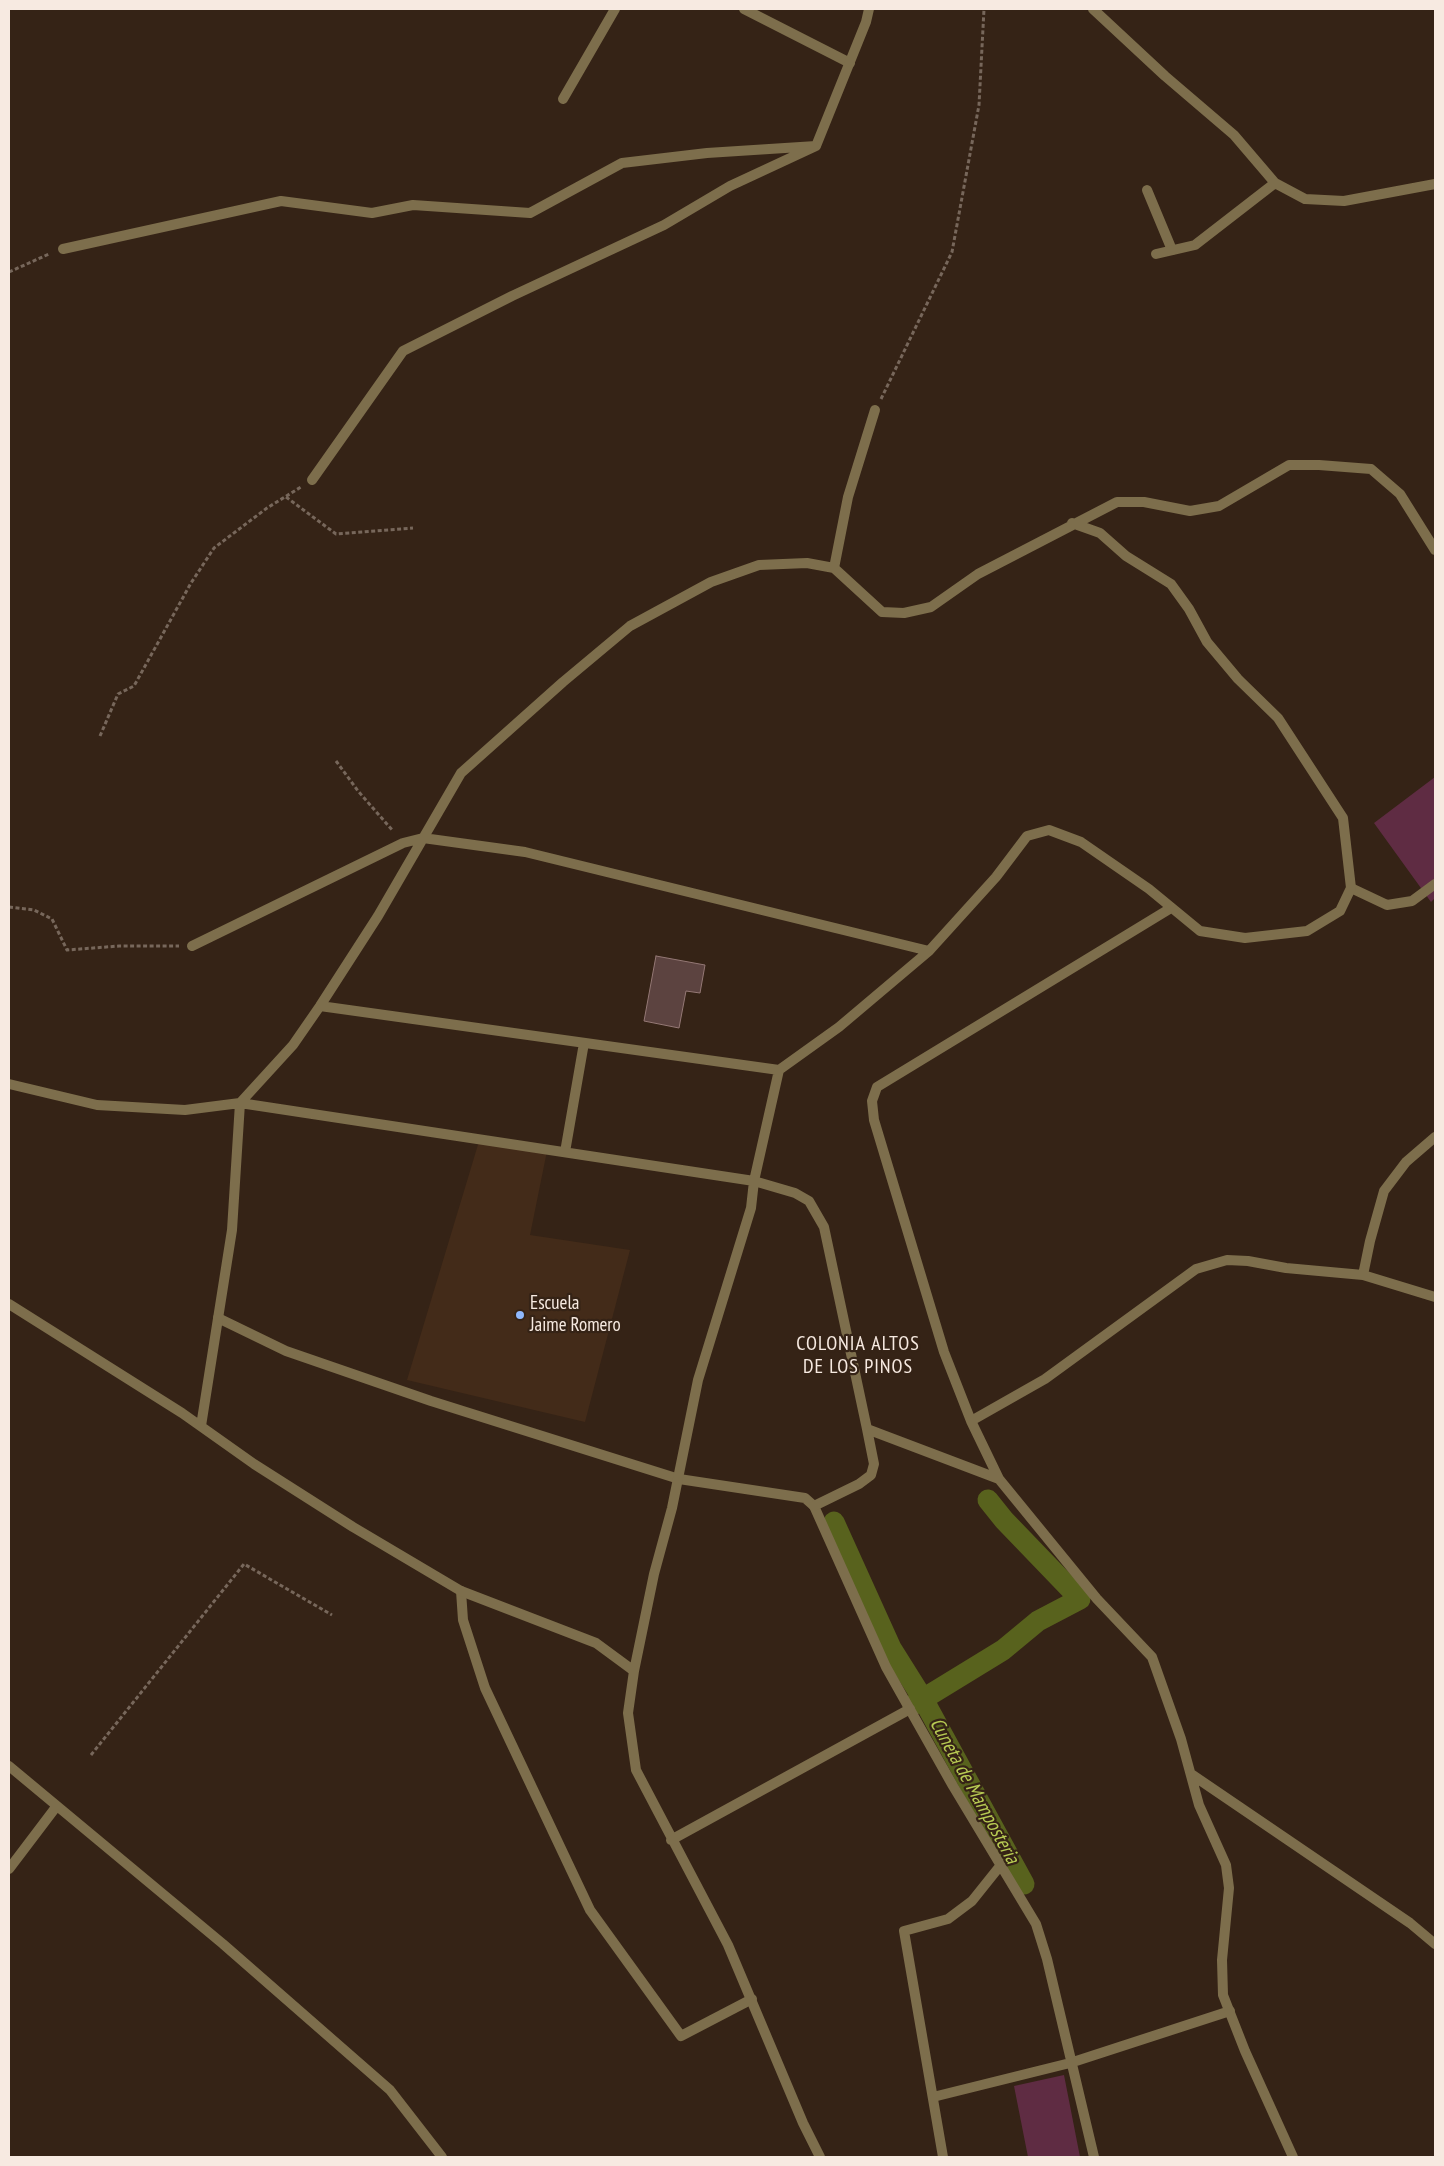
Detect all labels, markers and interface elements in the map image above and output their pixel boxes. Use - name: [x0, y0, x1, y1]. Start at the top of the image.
- place label: Escuela Jaime Romero: [530, 1293, 621, 1337]
- marker: Escuela Jaime Romero: [514, 1309, 526, 1321]
- district label: COLONIA ALTOS DE LOS PINOS: [795, 1332, 921, 1379]
- water label: Cuneta de Mamposteria: [924, 1714, 1024, 1868]

